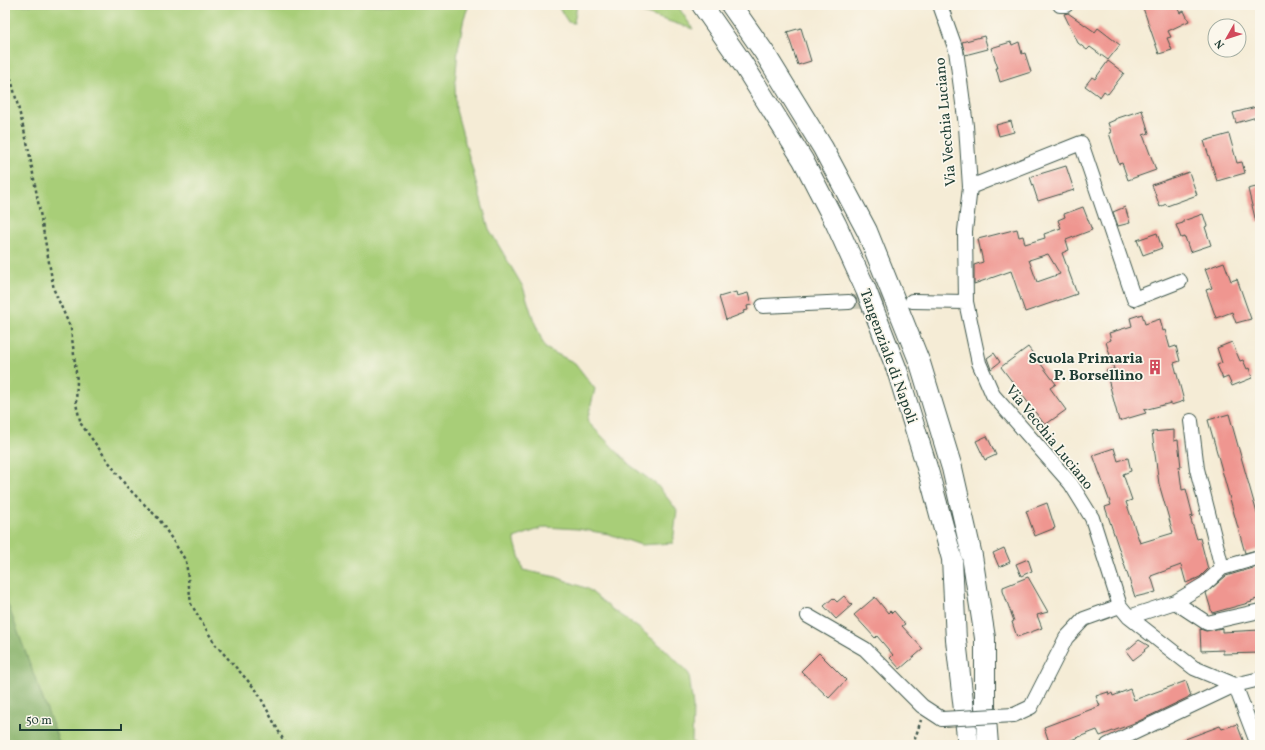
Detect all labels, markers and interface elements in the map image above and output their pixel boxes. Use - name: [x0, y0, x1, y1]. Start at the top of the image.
- north arrow: [1207, 18, 1247, 58]
- text: N: [1212, 36, 1229, 51]
- street label: Via Vecchia Luciano: [930, 56, 963, 187]
- street label: Tangenziale di Napoli: [853, 286, 922, 427]
- place label: Scuola Primaria P. Borsellino: [1028, 349, 1143, 387]
- building icon: Scuola Primaria P. Borsellino: [1146, 358, 1164, 376]
- street label: Via Vecchia Luciano: [1000, 381, 1098, 495]
- scale bar: [20, 706, 121, 732]
- text: 50 m: [26, 713, 52, 729]

